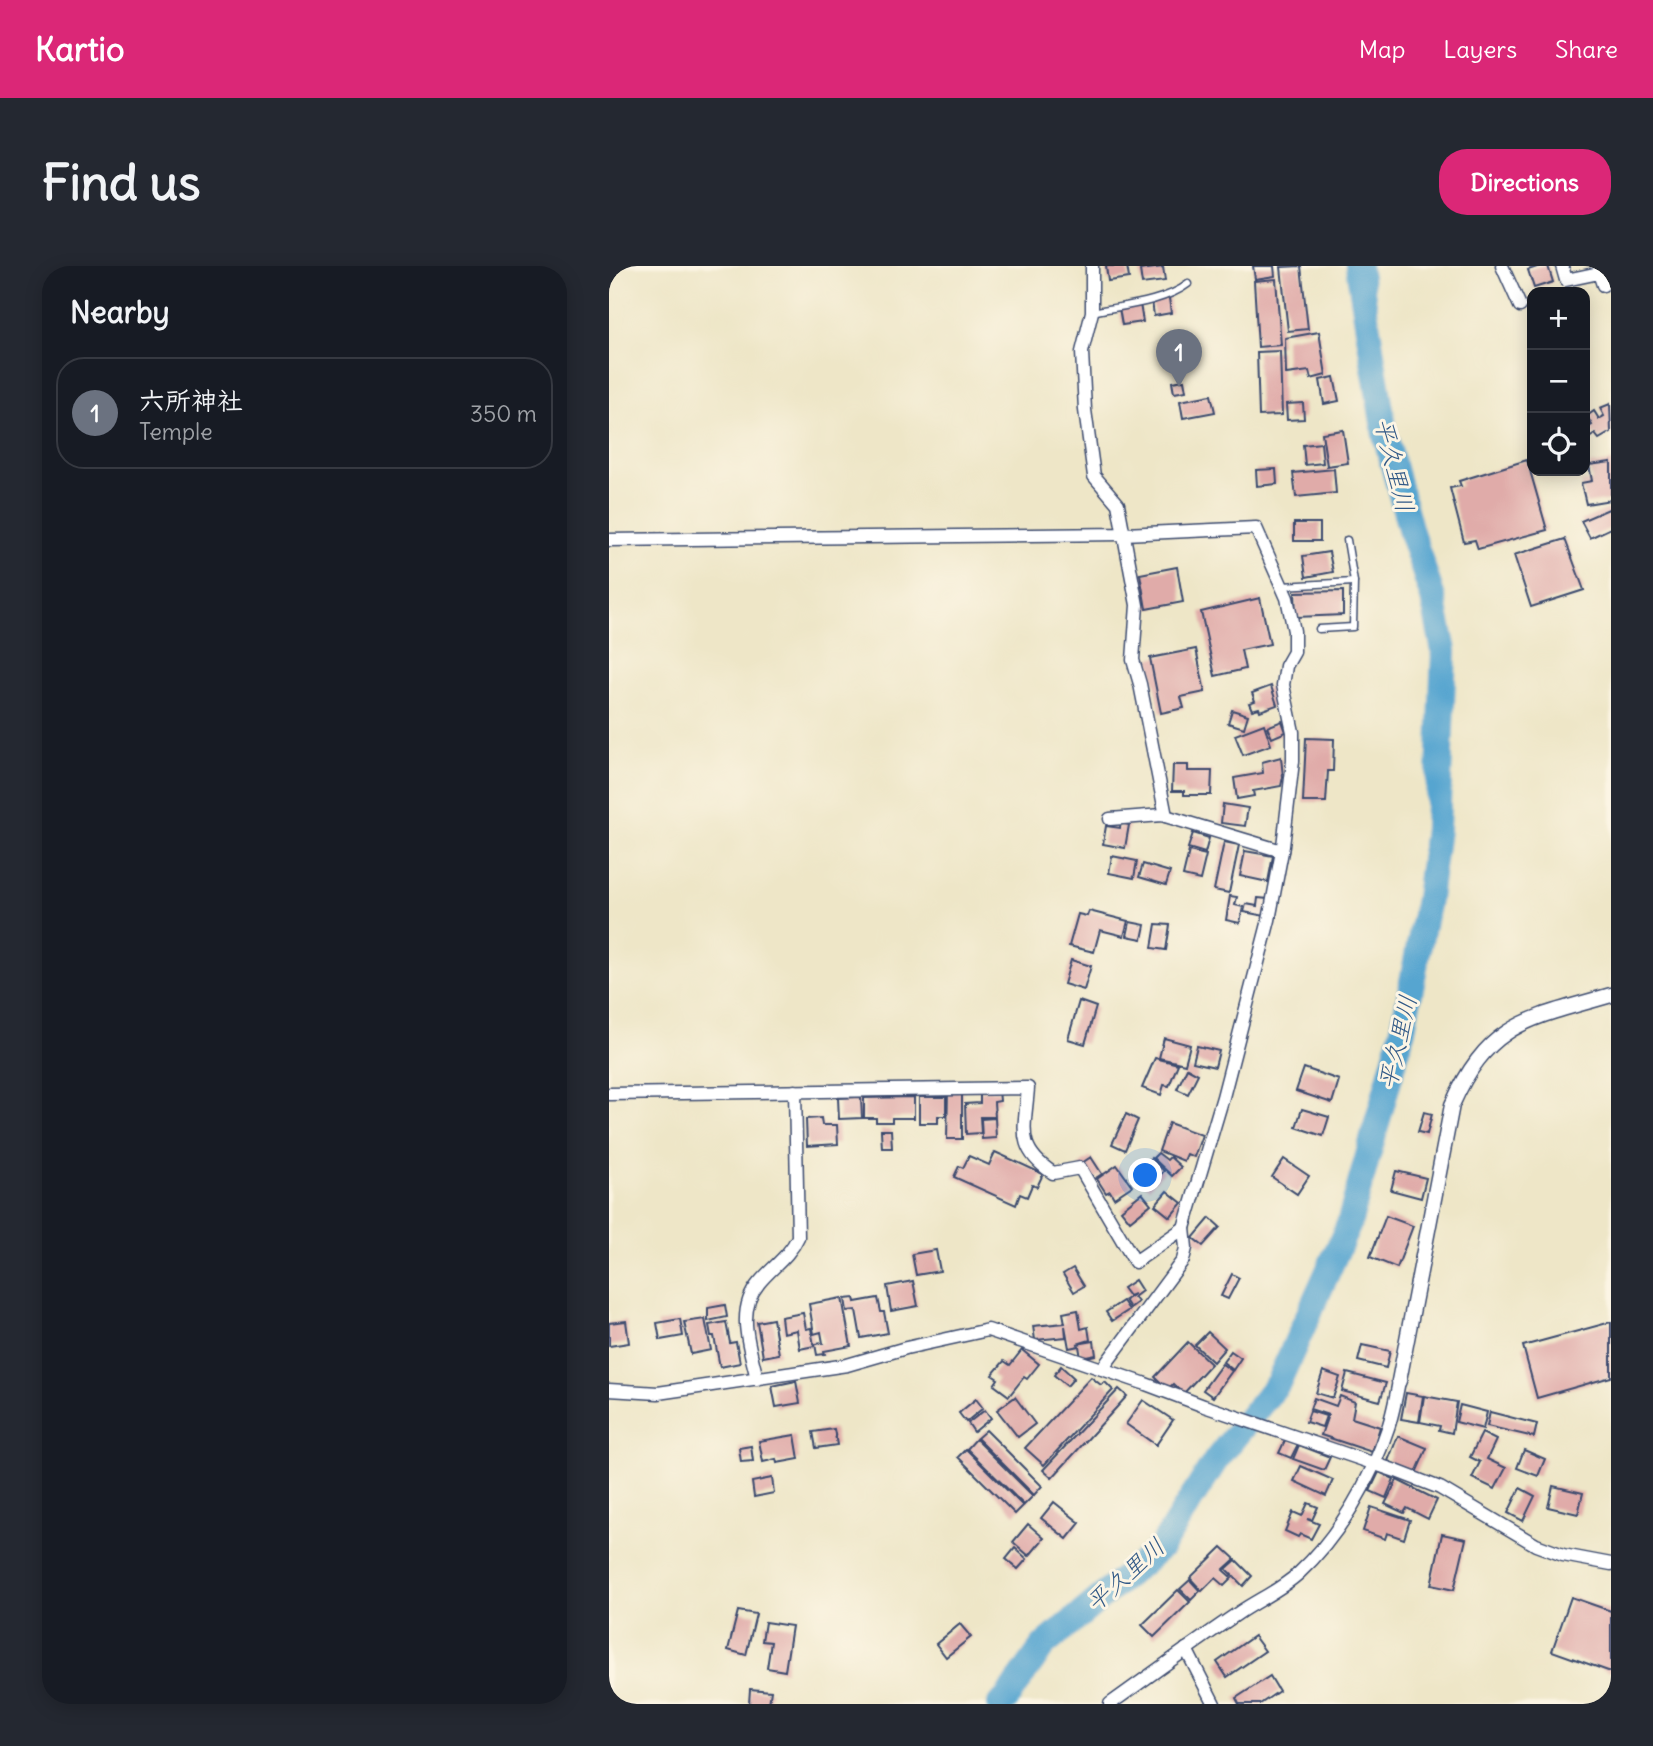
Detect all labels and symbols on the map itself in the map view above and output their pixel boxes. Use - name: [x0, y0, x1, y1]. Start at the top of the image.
- pin: 1: [1156, 329, 1202, 387]
- water label: 平久里川: [1369, 415, 1421, 515]
- water label: 平久里川: [1372, 992, 1422, 1092]
- your location: [1128, 1158, 1162, 1192]
- water label: 平久里川: [1079, 1531, 1171, 1617]

